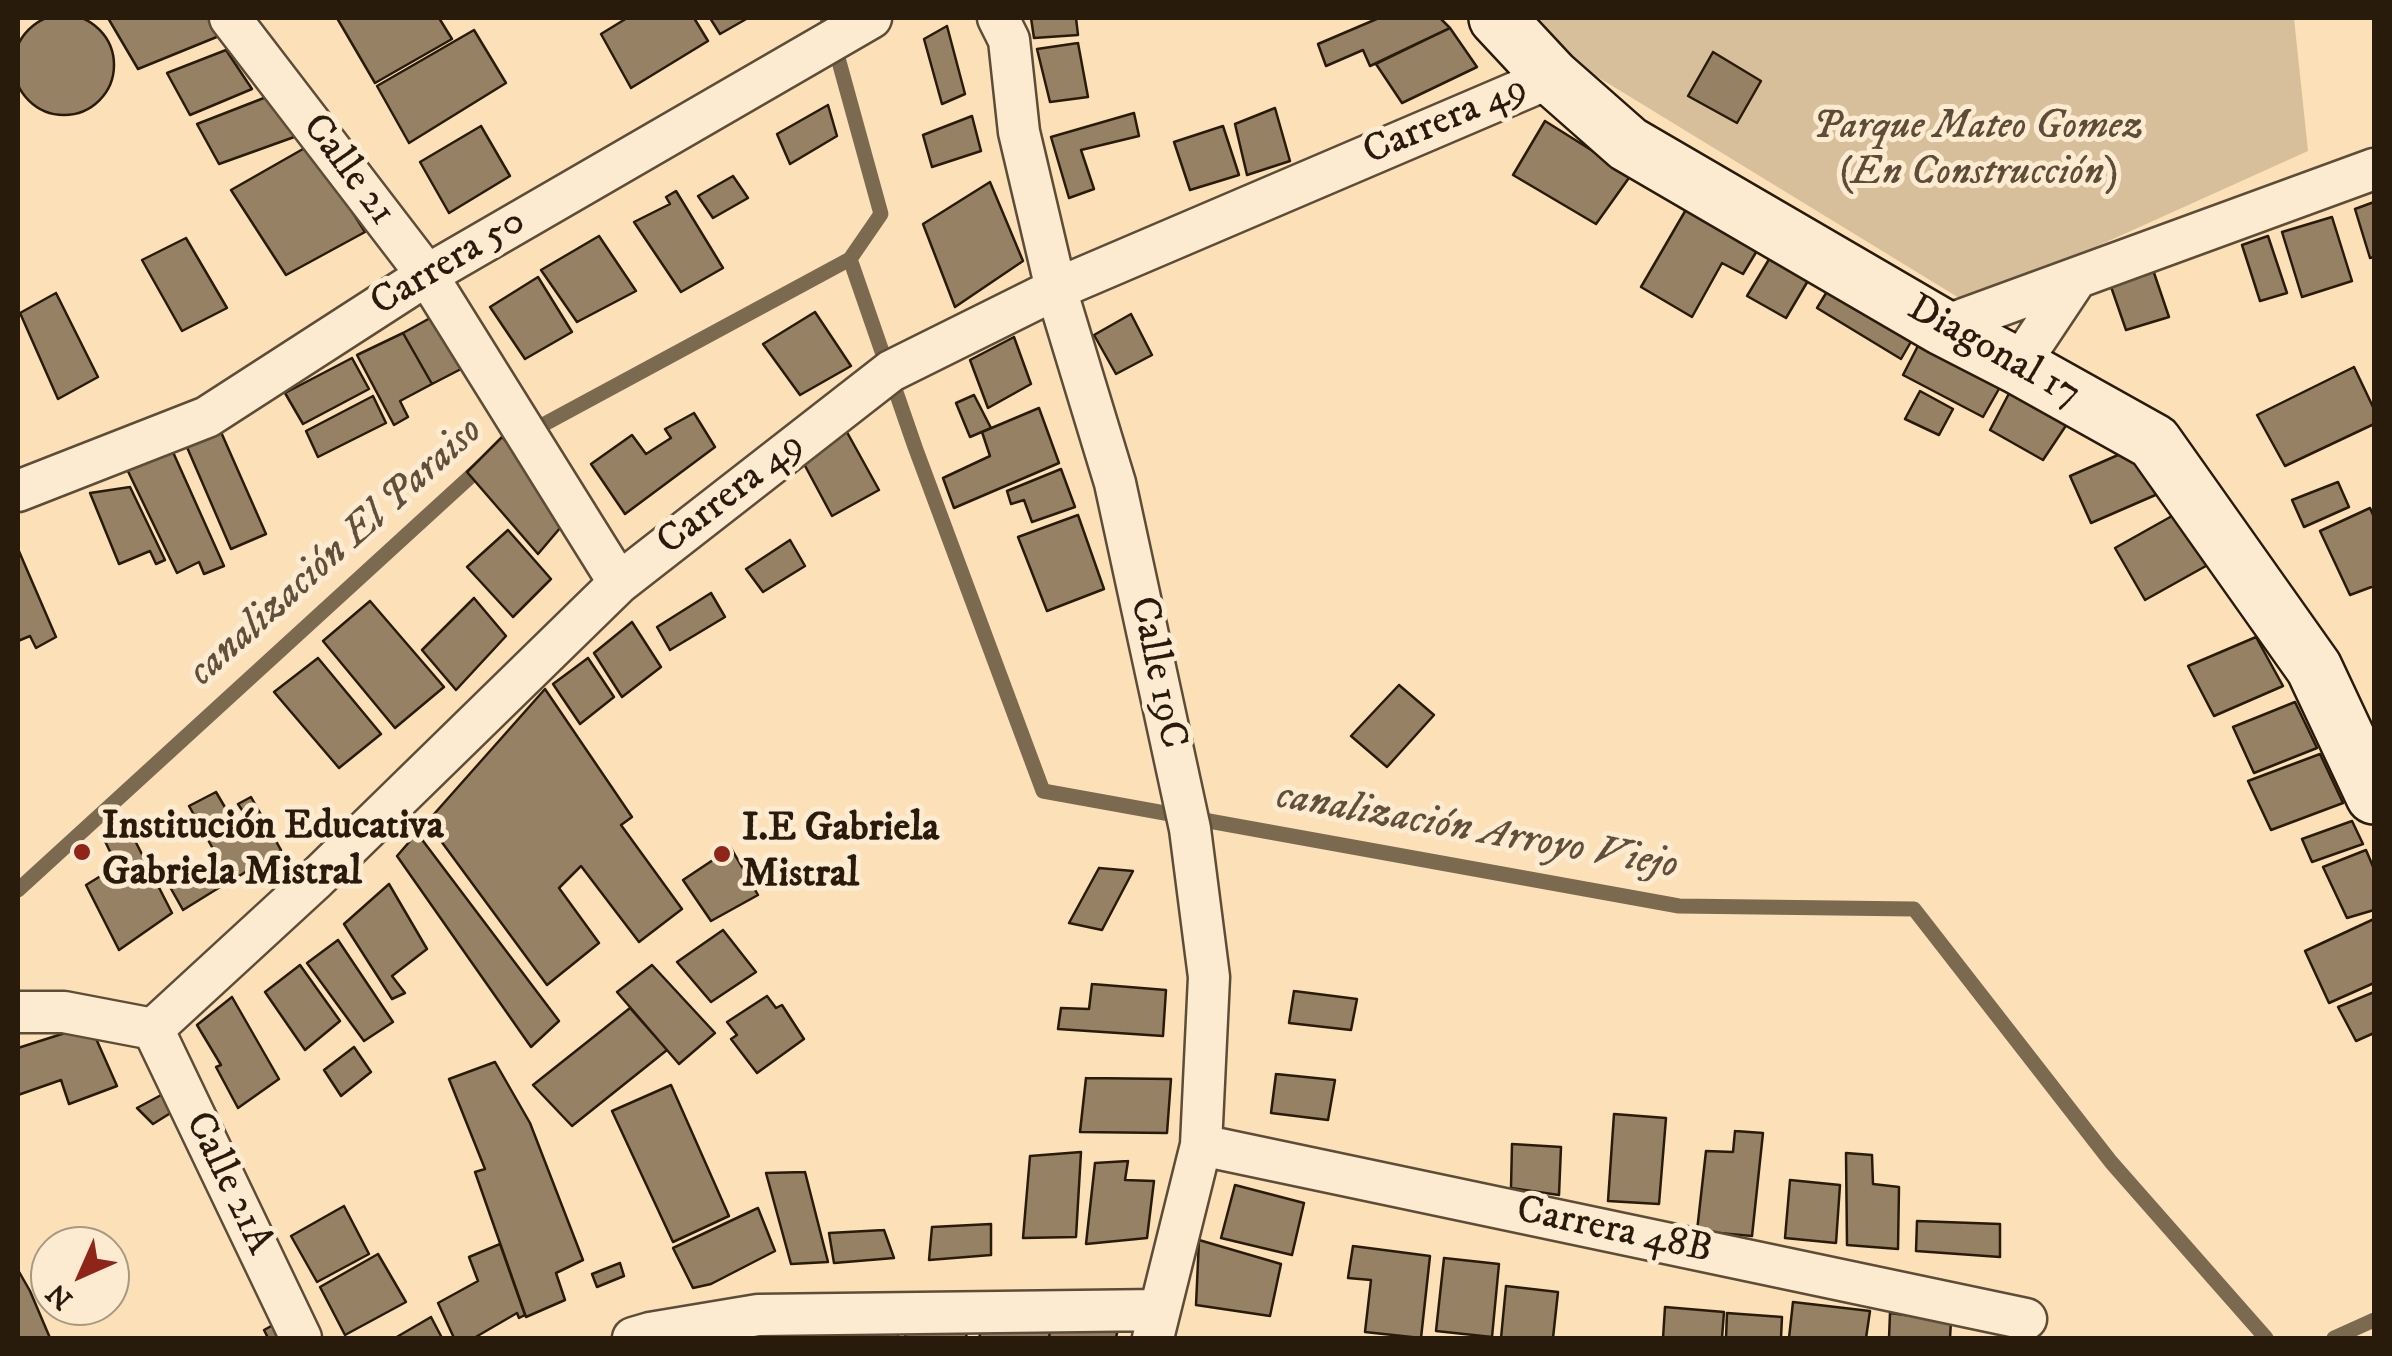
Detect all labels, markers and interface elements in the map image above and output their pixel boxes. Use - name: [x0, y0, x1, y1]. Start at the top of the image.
- street label: Carrera 49: [1357, 66, 1535, 178]
- park label: Parque Mateo Gomez (En Construcción): [1812, 105, 2144, 199]
- street label: Calle 21: [290, 106, 404, 236]
- street label: Carrera 50: [363, 199, 535, 329]
- street label: Diagonal 17: [1898, 286, 2088, 420]
- water label: canalización El Paraiso: [179, 408, 495, 698]
- street label: Carrera 49: [649, 423, 815, 567]
- street label: Calle 19C: [1117, 593, 1195, 753]
- water label: canalización Arroyo Viejo: [1272, 773, 1682, 893]
- place label: Institución Educativa Gabriela Mistral: [102, 805, 444, 899]
- place label: I.E Gabriela Mistral: [742, 807, 939, 901]
- marker: Institución Educativa Gabriela Mistral: [71, 841, 93, 863]
- marker: I.E Gabriela Mistral: [711, 843, 733, 865]
- street label: Calle 21A: [172, 1105, 282, 1263]
- street label: Carrera 48B: [1512, 1188, 1716, 1276]
- north arrow: [30, 1226, 130, 1326]
- text: N: [39, 1276, 80, 1317]

